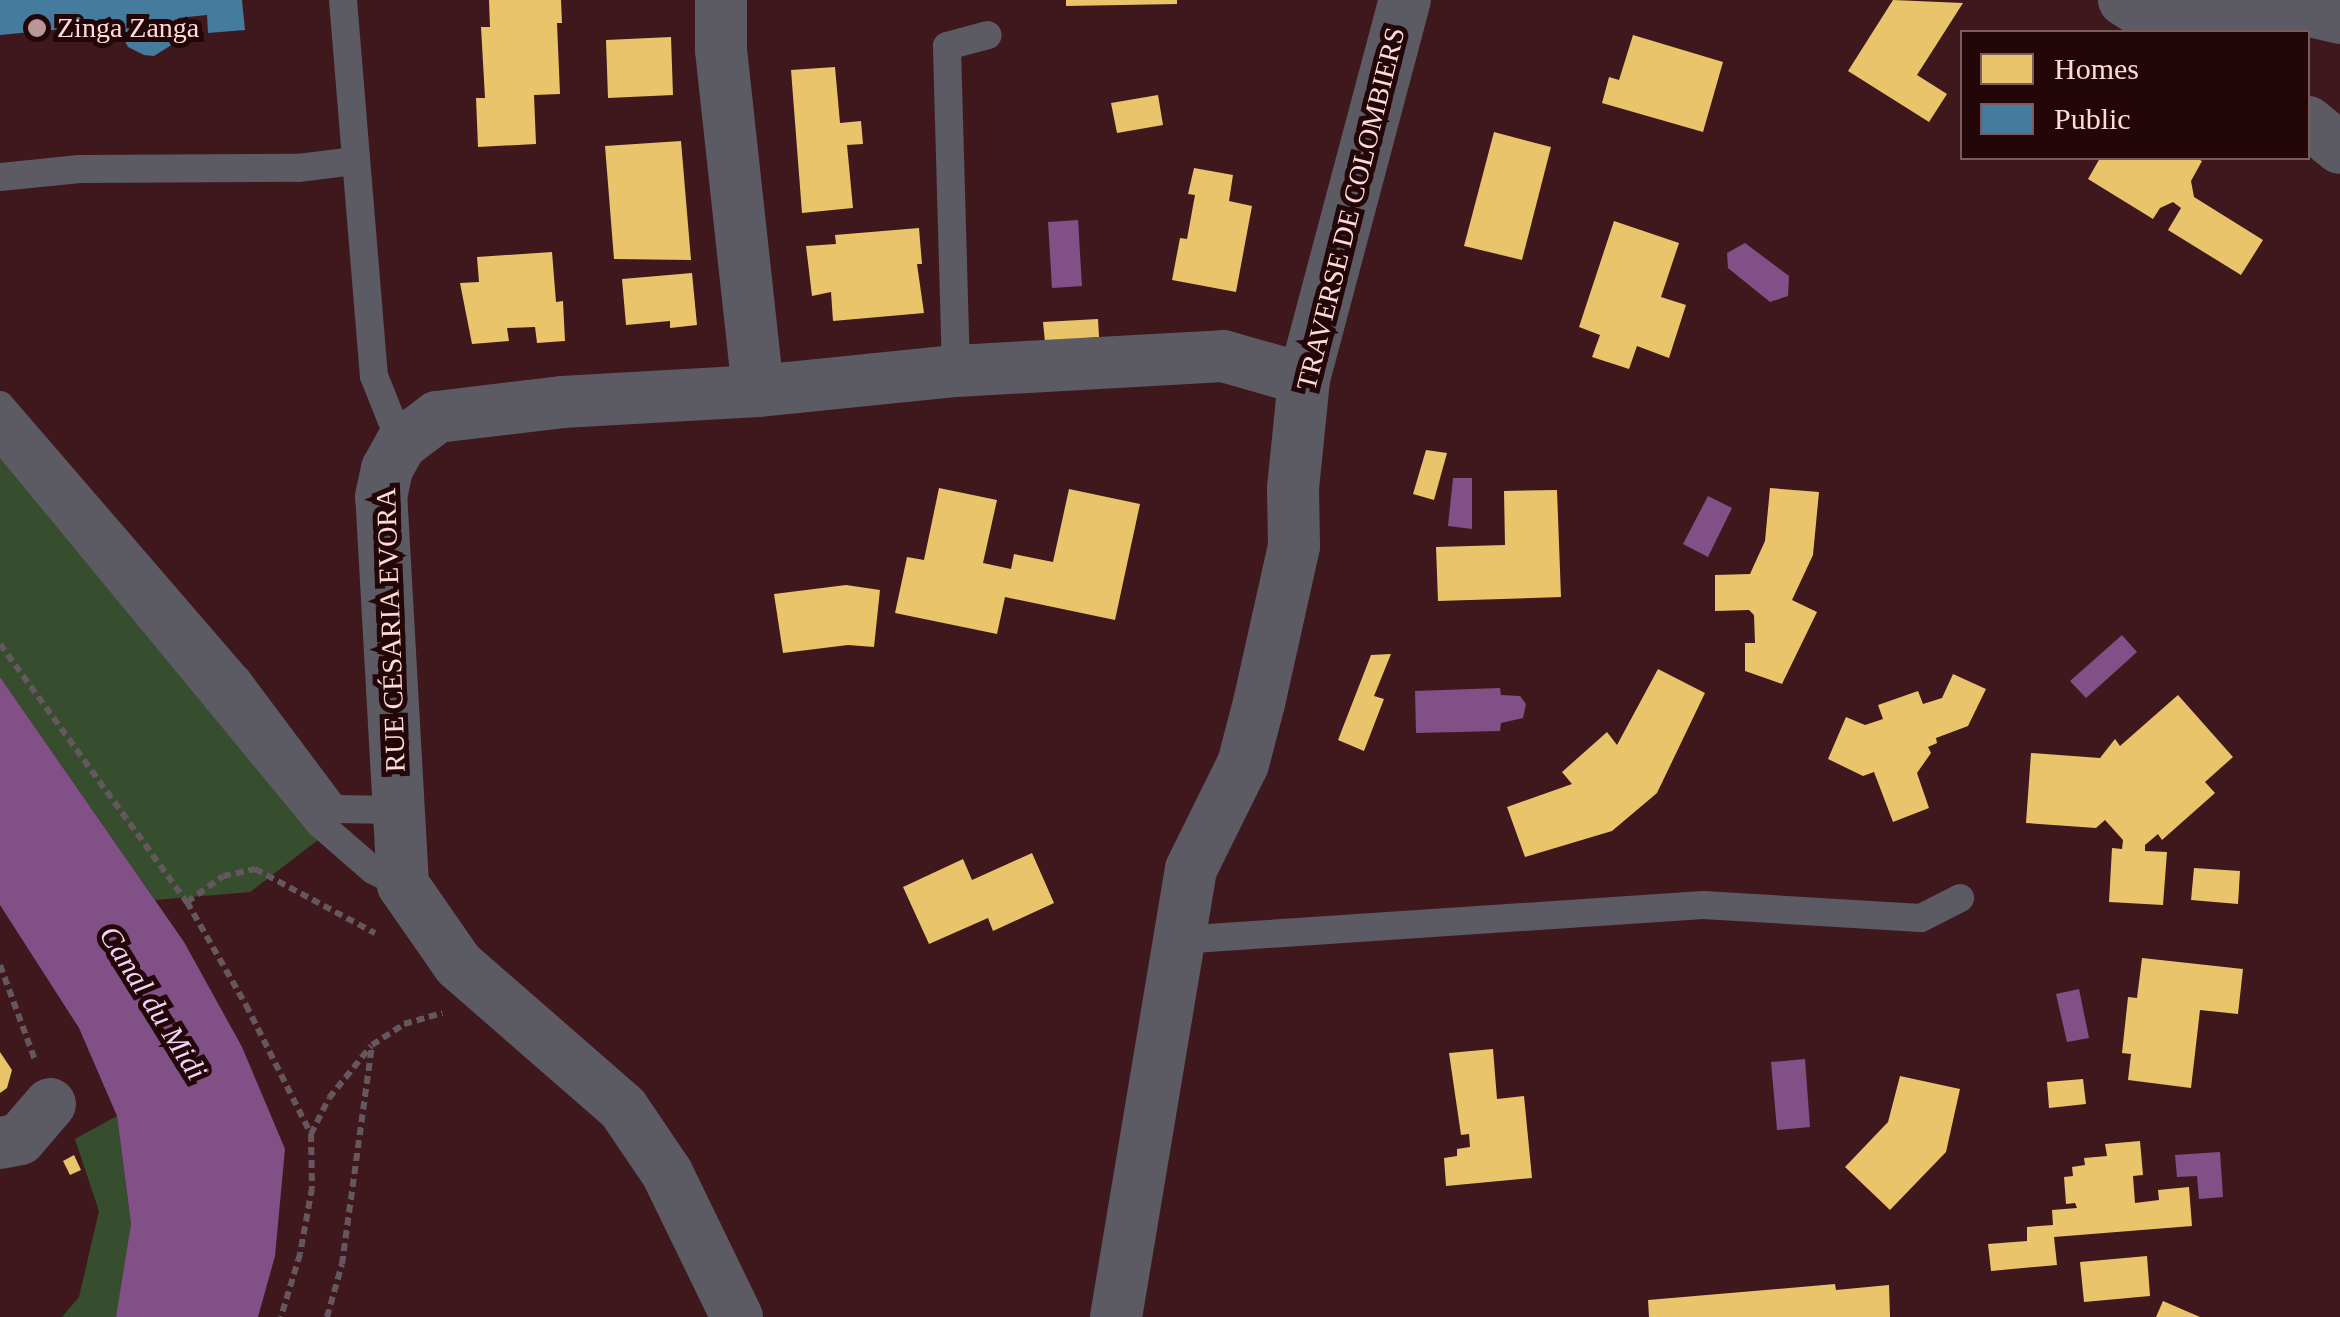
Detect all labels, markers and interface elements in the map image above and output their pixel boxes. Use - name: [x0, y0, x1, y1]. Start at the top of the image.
- place label: Zinga Zanga: [57, 11, 199, 45]
- marker: Zinga Zanga: [26, 17, 48, 39]
- street label: TRAVERSE DE COLOMBIERS: [1290, 24, 1412, 394]
- legend: [1960, 30, 2310, 160]
- text: Homes: [2054, 52, 2139, 85]
- text: Public: [2054, 102, 2131, 135]
- street label: RUE CÉSARIA EVORA: [369, 486, 413, 774]
- water label: Canal du Midi: [91, 919, 215, 1087]

